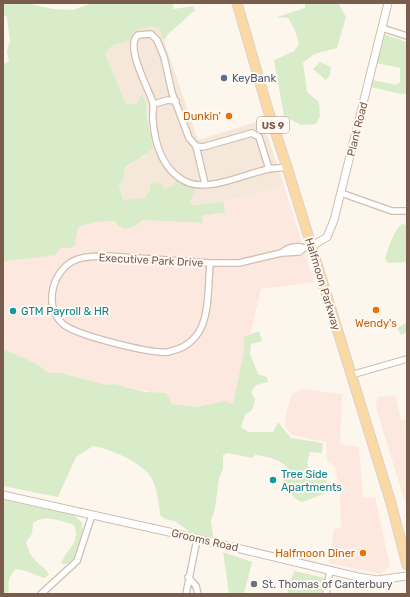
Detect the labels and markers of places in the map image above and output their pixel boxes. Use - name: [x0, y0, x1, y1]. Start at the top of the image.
- place label: KeyBank: [232, 72, 276, 85]
- marker: KeyBank: [219, 73, 229, 83]
- place label: Dunkin': [183, 110, 221, 123]
- marker: Dunkin': [224, 111, 234, 121]
- place label: GTM Payroll & HR: [21, 305, 109, 318]
- marker: Wendy's: [371, 305, 381, 315]
- marker: GTM Payroll & HR: [8, 306, 18, 316]
- place label: Wendy's: [355, 317, 397, 330]
- place label: Tree Side Apartments: [281, 468, 342, 494]
- marker: Tree Side Apartments: [268, 475, 278, 485]
- place label: Halfmoon Diner: [275, 547, 356, 560]
- marker: Halfmoon Diner: [358, 548, 368, 558]
- place label: St. Thomas of Canterbury: [262, 578, 393, 591]
- marker: St. Thomas of Canterbury: [249, 579, 259, 589]

